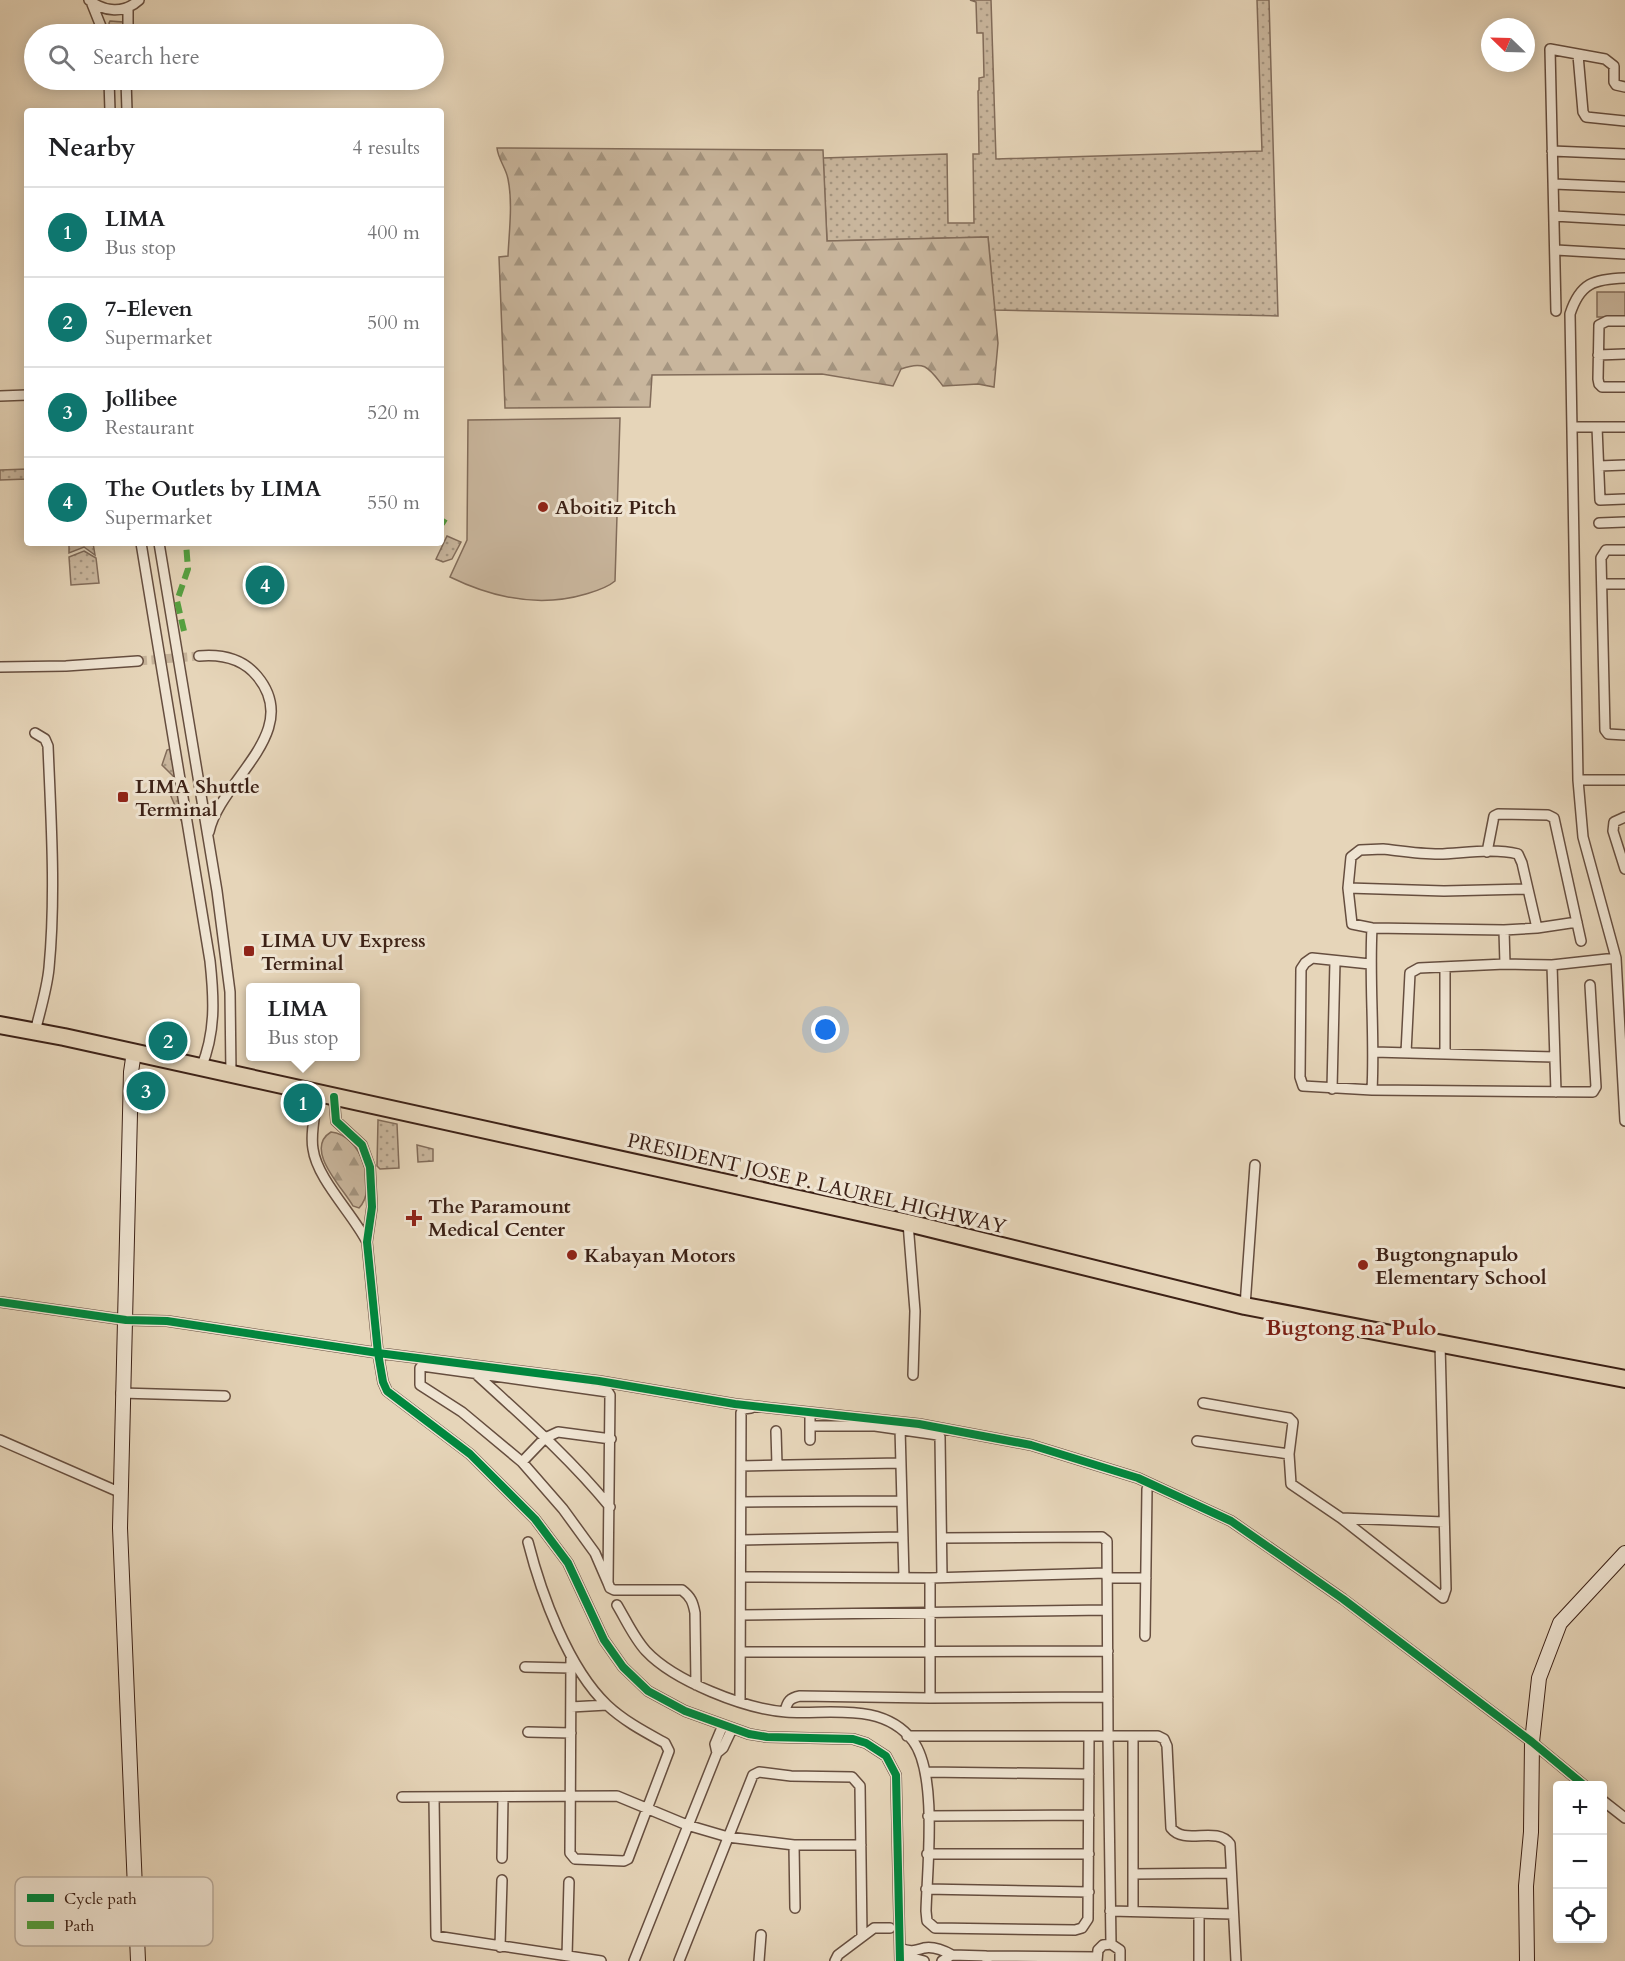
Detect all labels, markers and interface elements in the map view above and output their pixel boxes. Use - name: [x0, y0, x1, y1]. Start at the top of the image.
- north arrow: [1481, 18, 1535, 72]
- search box: [24, 24, 444, 90]
- icon: search: [45, 41, 78, 74]
- text: Search here: [93, 42, 200, 72]
- text: Nearby: [48, 130, 136, 165]
- text: 4 results: [352, 134, 420, 161]
- text: LIMA: [105, 204, 165, 234]
- text: 1: [62, 219, 73, 246]
- text: 400 m: [367, 219, 420, 246]
- text: Bus stop: [105, 234, 176, 261]
- text: 7-Eleven: [105, 294, 193, 324]
- text: 2: [62, 309, 73, 336]
- text: 500 m: [367, 309, 420, 336]
- text: Supermarket: [105, 324, 212, 351]
- text: Jollibee: [105, 384, 178, 414]
- text: 3: [62, 399, 73, 426]
- text: 520 m: [367, 399, 420, 426]
- text: Restaurant: [105, 414, 194, 441]
- text: The Outlets by LIMA: [105, 474, 321, 504]
- text: 4: [62, 489, 73, 516]
- text: 550 m: [367, 489, 420, 516]
- place label: Aboitiz Pitch: [555, 494, 677, 521]
- marker: Aboitiz Pitch: [536, 500, 550, 514]
- text: Supermarket: [105, 504, 212, 531]
- pin: 4: [246, 562, 284, 608]
- place label: LIMA Shuttle Terminal: [135, 773, 260, 823]
- marker: LIMA Shuttle Terminal: [116, 790, 130, 804]
- place label: LIMA UV Express Terminal: [261, 927, 426, 977]
- marker: LIMA UV Express Terminal: [242, 944, 256, 958]
- popup: [246, 983, 360, 1061]
- text: LIMA: [267, 994, 328, 1024]
- your location: [811, 1015, 840, 1044]
- pin: 2: [148, 1018, 188, 1064]
- text: Bus stop: [267, 1024, 339, 1051]
- pin: 3: [126, 1068, 166, 1114]
- pin: 1: [284, 1080, 322, 1126]
- street label: PRESIDENT JOSE P. LAUREL HIGHWAY: [625, 1127, 1009, 1240]
- place label: The Paramount Medical Center: [428, 1193, 571, 1243]
- marker: The Paramount Medical Center: [405, 1209, 423, 1227]
- place label: Bugtongnapulo Elementary School: [1375, 1241, 1547, 1291]
- place label: Kabayan Motors: [584, 1242, 736, 1269]
- marker: Kabayan Motors: [565, 1248, 579, 1262]
- marker: Bugtongnapulo Elementary School: [1356, 1258, 1370, 1272]
- district label: Bugtong na Pulo: [1266, 1313, 1437, 1343]
- map controls: [1553, 1781, 1607, 1943]
- button: +: [1553, 1781, 1607, 1835]
- button: −: [1553, 1835, 1607, 1889]
- legend: [15, 1877, 213, 1946]
- text: Cycle path: [64, 1888, 137, 1910]
- button: locate: [1553, 1889, 1607, 1943]
- text: Path: [64, 1915, 94, 1937]

